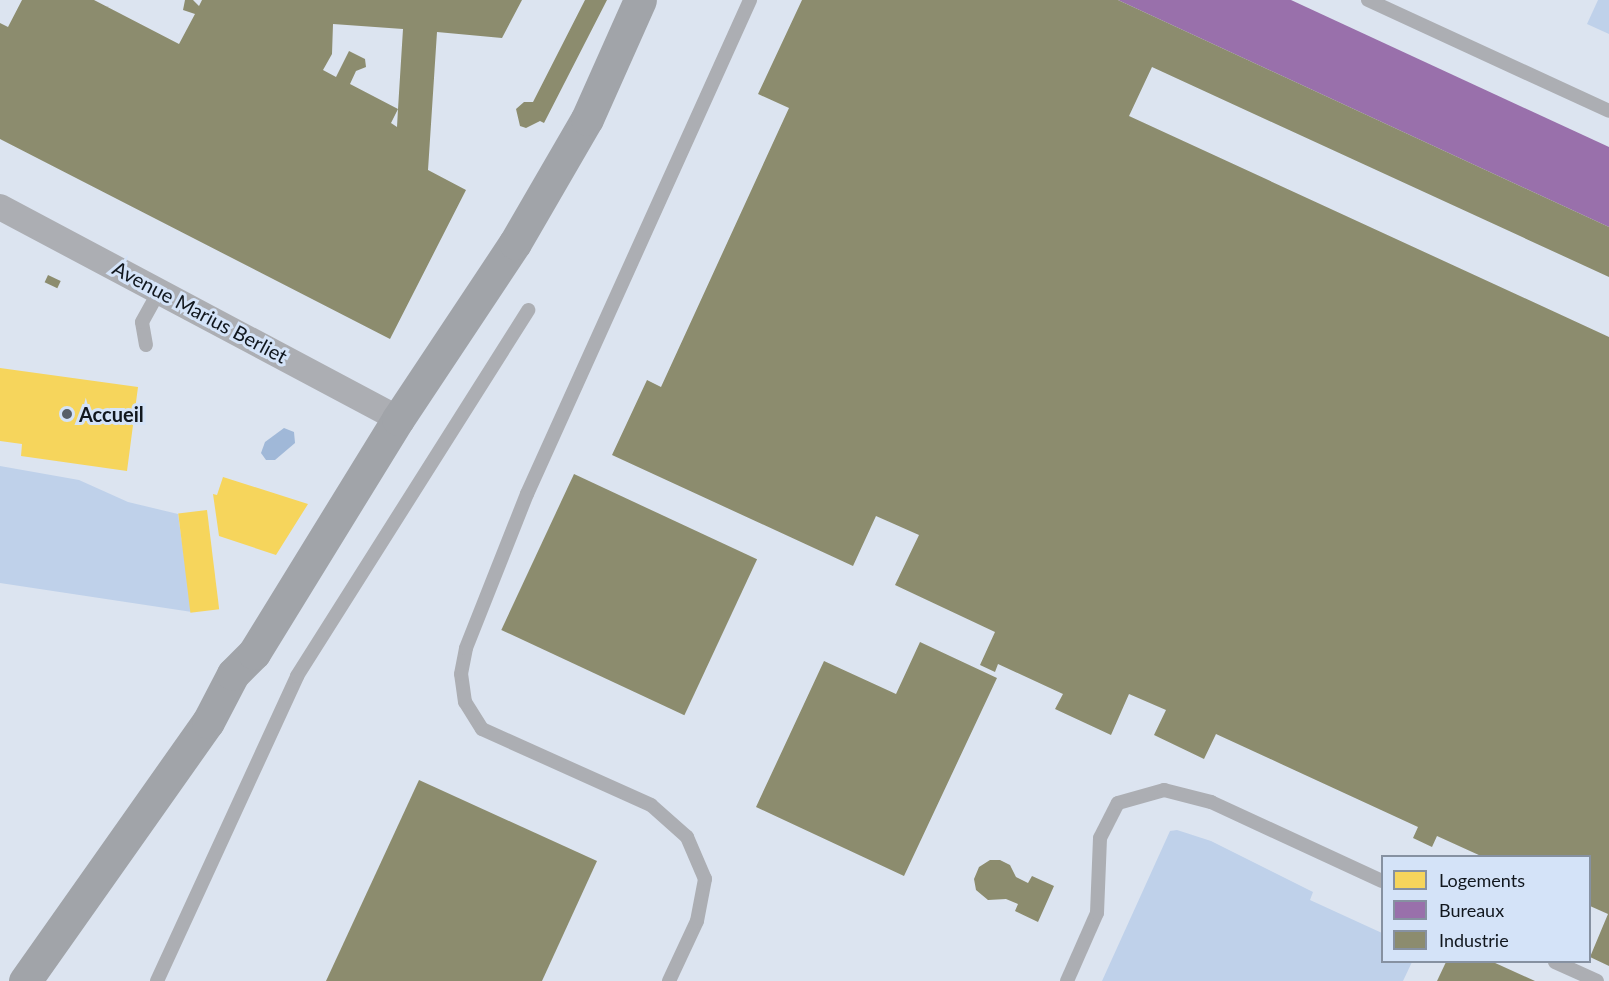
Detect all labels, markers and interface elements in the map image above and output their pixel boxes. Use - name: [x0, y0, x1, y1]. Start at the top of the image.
- street label: Avenue Marius Berliet: [109, 256, 291, 368]
- place label: Accueil: [79, 402, 144, 426]
- marker: Accueil: [60, 407, 74, 421]
- legend: [1381, 855, 1591, 963]
- text: Logements: [1439, 869, 1525, 891]
- text: Bureaux: [1439, 899, 1504, 921]
- text: Industrie: [1439, 929, 1509, 951]

